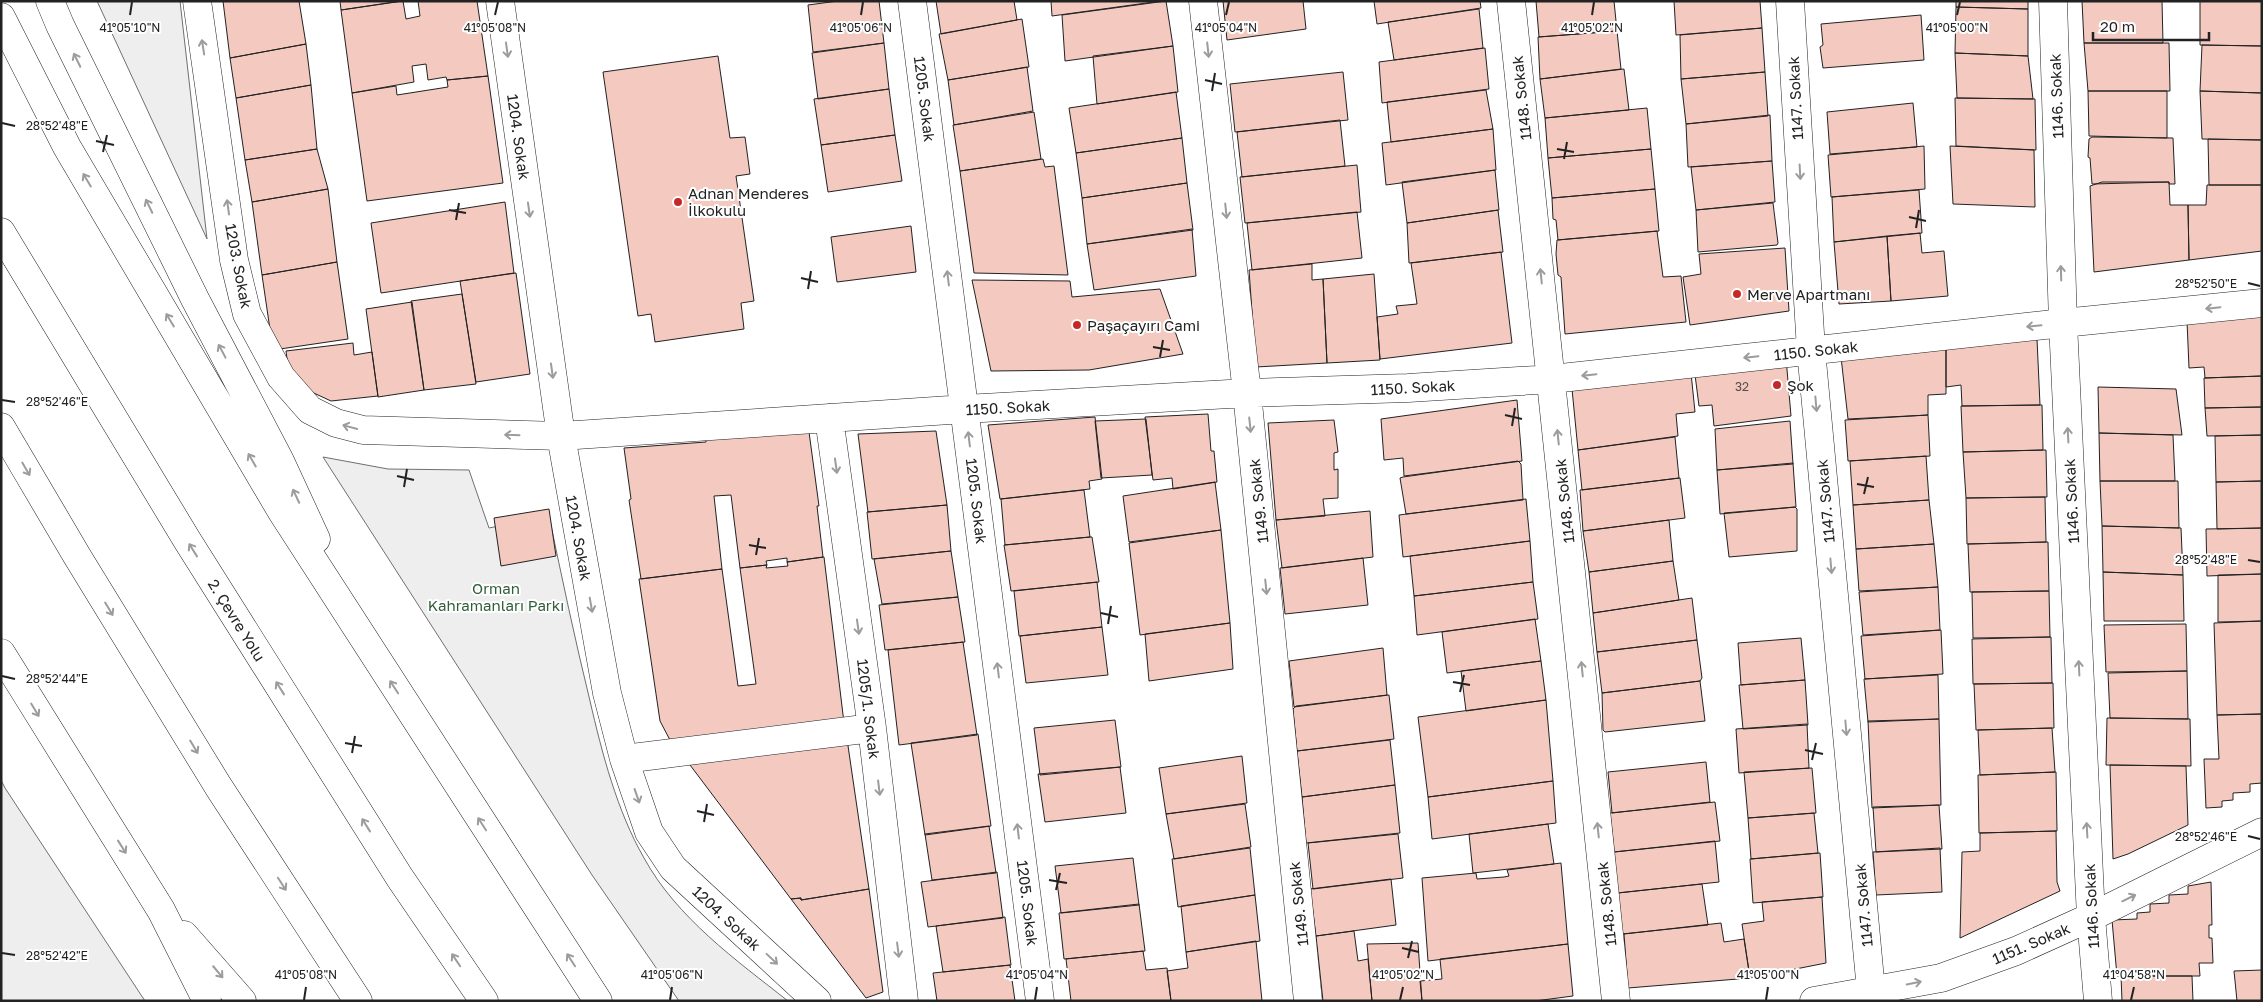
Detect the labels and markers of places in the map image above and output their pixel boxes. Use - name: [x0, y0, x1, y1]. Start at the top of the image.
- place label: Adnan Menderes İlkokulu: [688, 184, 809, 219]
- marker: Adnan Menderes İlkokulu: [672, 196, 684, 208]
- place label: Merve Apartmanı: [1747, 285, 1870, 303]
- marker: Merve Apartmanı: [1731, 288, 1743, 300]
- place label: Paşaçayırı Cami: [1087, 316, 1200, 334]
- marker: Paşaçayırı Cami: [1071, 319, 1083, 331]
- place label: Şok: [1787, 376, 1815, 394]
- marker: Şok: [1771, 379, 1783, 391]

